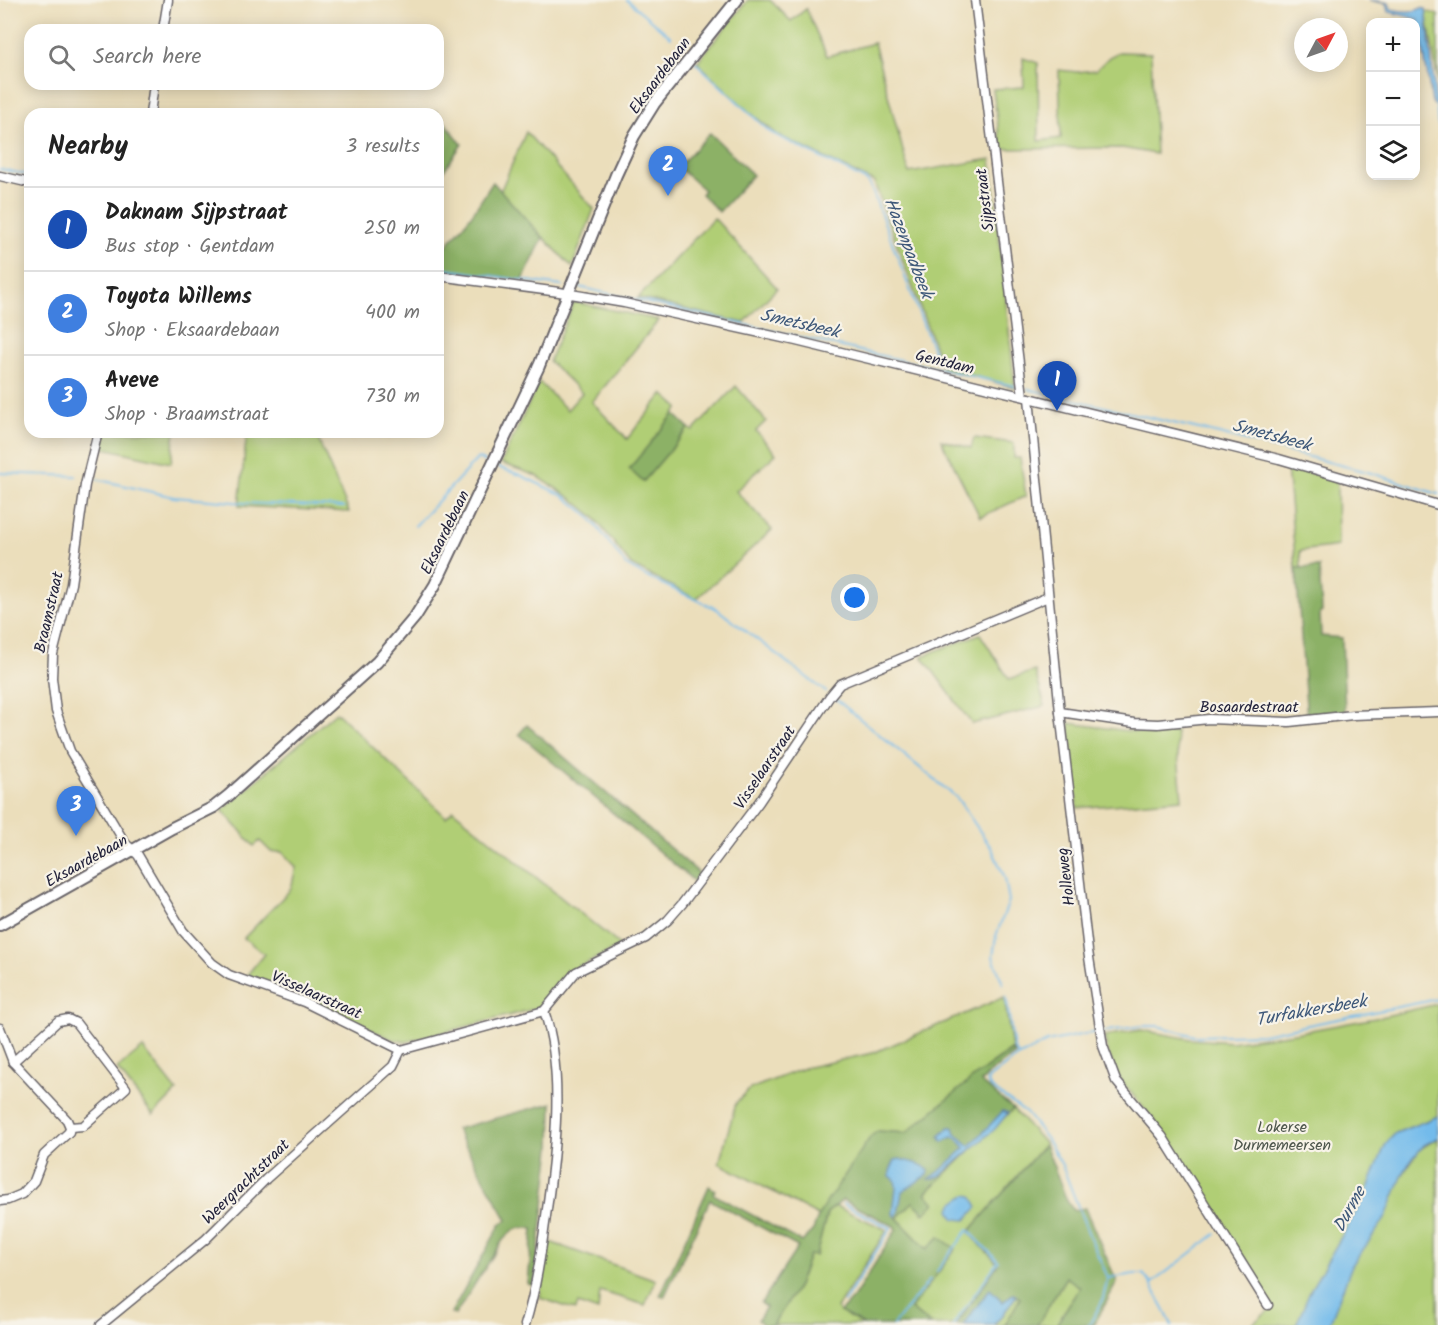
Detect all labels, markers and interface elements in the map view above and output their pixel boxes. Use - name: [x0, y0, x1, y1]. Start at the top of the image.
- north arrow: [1294, 18, 1348, 72]
- map controls: [1366, 18, 1420, 180]
- button: +: [1366, 18, 1420, 72]
- search box: [24, 24, 444, 90]
- street label: Eksaardebaan: [623, 32, 698, 120]
- text: Search here: [93, 40, 201, 75]
- icon: search: [45, 41, 78, 74]
- button: −: [1366, 72, 1420, 126]
- text: Nearby: [48, 126, 128, 168]
- button: layers: [1366, 126, 1420, 180]
- text: 3 results: [346, 131, 420, 163]
- pin: 2: [648, 146, 688, 196]
- street label: Sijpstraat: [969, 166, 1002, 233]
- water label: Hazenpadbeek: [875, 194, 941, 306]
- text: Daknam Sijpstraat: [105, 196, 288, 231]
- text: 1: [64, 213, 71, 245]
- text: 250 m: [364, 213, 420, 245]
- text: Bus stop · Gentdam: [105, 231, 274, 263]
- text: Toyota Willems: [105, 280, 252, 315]
- text: 2: [62, 297, 73, 329]
- text: 400 m: [365, 297, 420, 329]
- water label: Smetsbeek: [757, 301, 845, 348]
- text: Shop · Eksaardebaan: [105, 315, 280, 347]
- street label: Gentdam: [913, 343, 977, 382]
- pin: 1: [1038, 362, 1076, 411]
- text: Aveve: [105, 364, 159, 399]
- text: 3: [62, 381, 73, 413]
- text: 730 m: [365, 381, 420, 413]
- text: Shop · Braamstraat: [105, 399, 269, 431]
- water label: Smetsbeek: [1229, 412, 1317, 462]
- street label: Eksaardebaan: [414, 486, 477, 579]
- street label: Braamstraat: [28, 568, 71, 655]
- your location: [840, 583, 869, 612]
- street label: Bosaardestraat: [1199, 695, 1299, 720]
- street label: Visselaarstraat: [728, 720, 803, 815]
- pin: 3: [56, 786, 96, 836]
- street label: Eksaardebaan: [41, 828, 133, 894]
- street label: Holleweg: [1051, 846, 1082, 907]
- street label: Visselaarstraat: [267, 964, 366, 1027]
- water label: Turfakkersbeek: [1254, 987, 1372, 1035]
- park label: Lokerse Durmemeersen: [1233, 1115, 1331, 1158]
- street label: Weergrachtstraat: [196, 1133, 296, 1231]
- water label: Durme: [1326, 1180, 1376, 1238]

